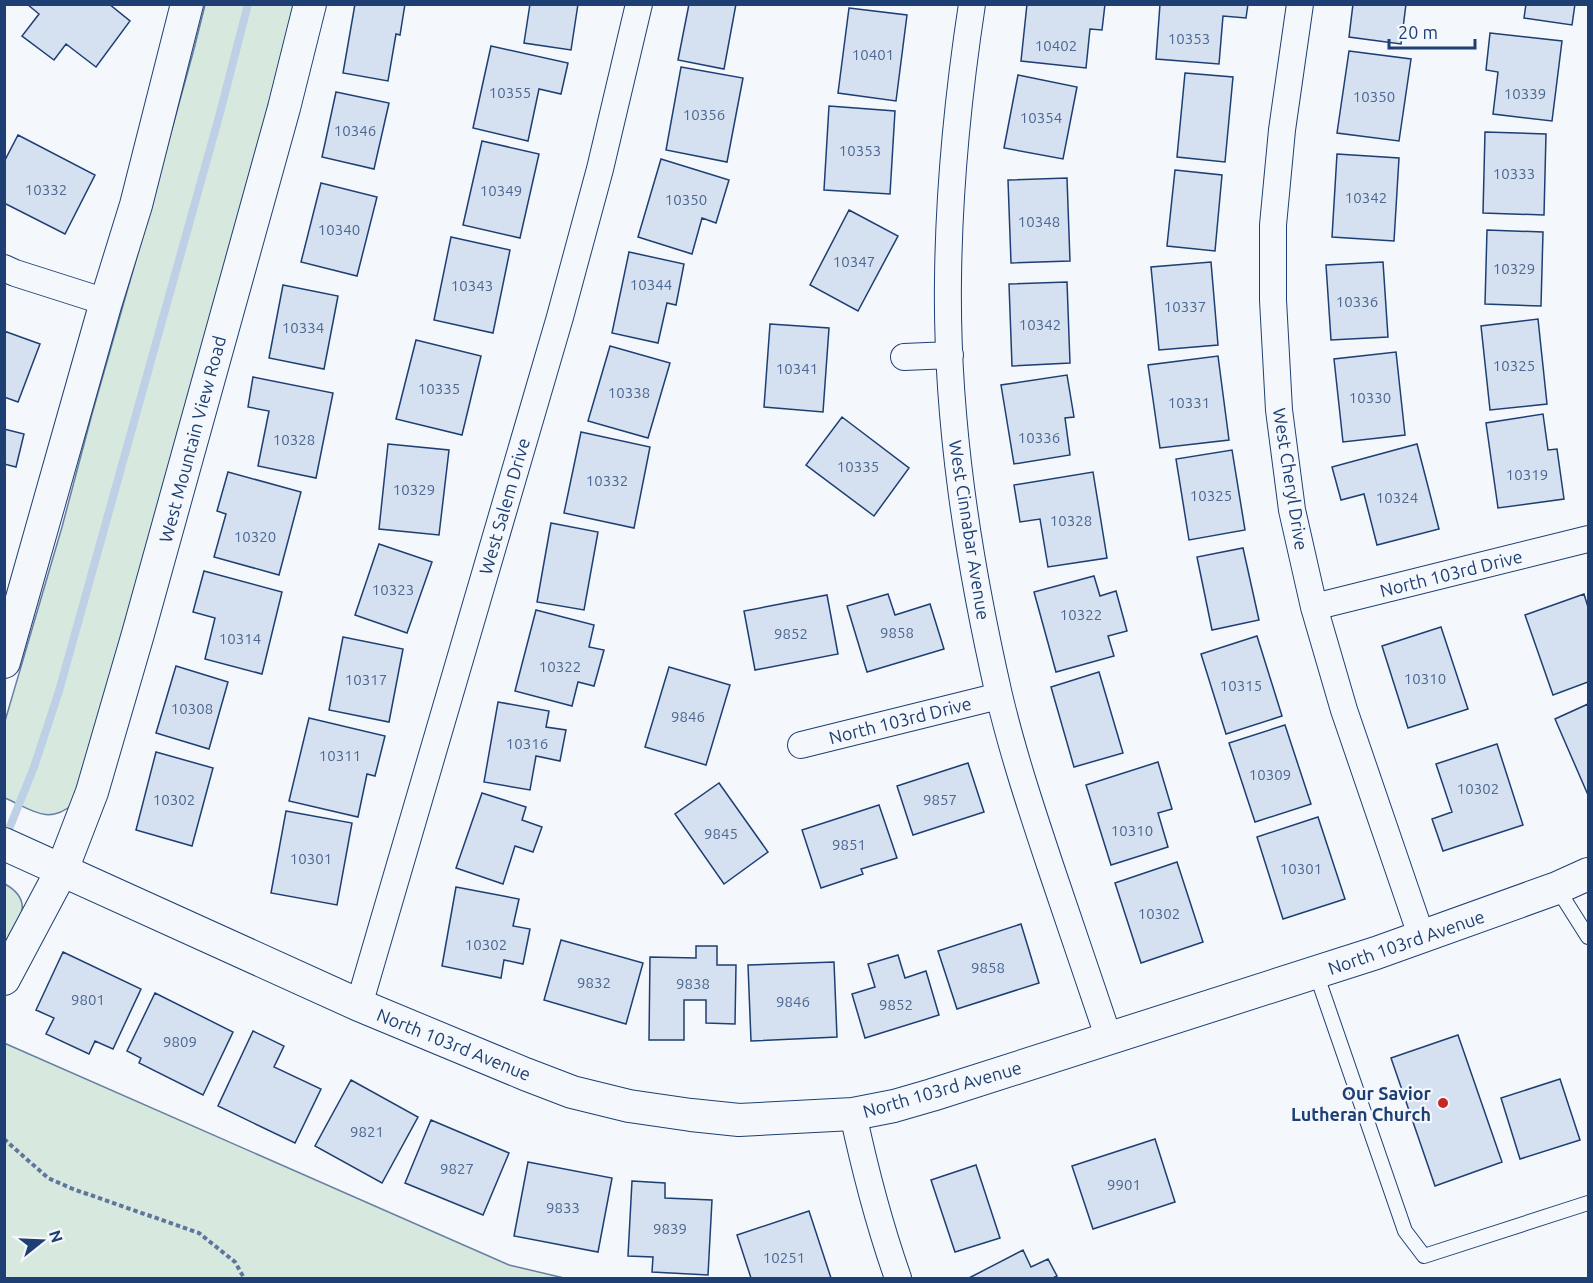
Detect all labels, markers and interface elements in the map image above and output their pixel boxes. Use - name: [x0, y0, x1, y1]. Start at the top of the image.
- scale bar: [1389, 12, 1474, 50]
- text: 20 m: [1398, 22, 1438, 42]
- house number: 10353: [1168, 30, 1210, 47]
- house number: 10402: [1035, 37, 1077, 54]
- house number: 10401: [852, 46, 894, 63]
- house number: 10355: [489, 84, 531, 101]
- house number: 10339: [1504, 85, 1546, 102]
- house number: 10350: [1353, 88, 1395, 105]
- house number: 10356: [683, 106, 725, 123]
- house number: 10354: [1020, 109, 1062, 126]
- house number: 10346: [334, 122, 376, 139]
- house number: 10353: [839, 142, 881, 159]
- house number: 10333: [1493, 165, 1535, 182]
- house number: 10332: [25, 181, 67, 198]
- house number: 10349: [480, 182, 522, 199]
- house number: 10342: [1345, 189, 1387, 206]
- house number: 10350: [665, 191, 707, 208]
- house number: 10348: [1018, 213, 1060, 230]
- house number: 10340: [318, 221, 360, 238]
- house number: 10347: [833, 253, 875, 270]
- house number: 10329: [1493, 260, 1535, 277]
- house number: 10344: [630, 276, 672, 293]
- house number: 10343: [451, 277, 493, 294]
- house number: 10336: [1336, 293, 1378, 310]
- house number: 10337: [1164, 298, 1206, 315]
- house number: 10342: [1019, 316, 1061, 333]
- house number: 10334: [282, 319, 324, 336]
- street label: West Mountain View Road: [155, 334, 229, 544]
- house number: 10325: [1493, 357, 1535, 374]
- house number: 10341: [776, 360, 818, 377]
- house number: 10335: [418, 380, 460, 397]
- house number: 10338: [608, 384, 650, 401]
- house number: 10330: [1349, 389, 1391, 406]
- house number: 10331: [1168, 394, 1210, 411]
- street label: West Cheryl Drive: [1270, 406, 1312, 552]
- house number: 10336: [1018, 429, 1060, 446]
- house number: 10328: [273, 431, 315, 448]
- street label: West Salem Drive: [475, 436, 533, 576]
- street label: West Cinnabar Avenue: [946, 439, 994, 621]
- house number: 10335: [837, 458, 879, 475]
- house number: 10319: [1506, 466, 1548, 483]
- house number: 10332: [586, 472, 628, 489]
- house number: 10329: [393, 481, 435, 498]
- house number: 10325: [1190, 487, 1232, 504]
- house number: 10324: [1376, 489, 1418, 506]
- house number: 10328: [1050, 512, 1092, 529]
- house number: 10320: [234, 528, 276, 545]
- street label: North 103rd Drive: [1378, 546, 1524, 600]
- house number: 10323: [372, 581, 414, 598]
- house number: 10322: [1060, 606, 1102, 623]
- house number: 9858: [880, 624, 914, 641]
- house number: 9852: [774, 625, 808, 642]
- house number: 10314: [219, 630, 261, 647]
- house number: 10322: [539, 658, 581, 675]
- house number: 10310: [1404, 670, 1446, 687]
- house number: 10317: [345, 671, 387, 688]
- house number: 10315: [1220, 677, 1262, 694]
- street label: North 103rd Drive: [827, 693, 973, 747]
- house number: 10308: [171, 700, 213, 717]
- house number: 9846: [671, 708, 705, 725]
- house number: 10316: [506, 735, 548, 752]
- house number: 10311: [319, 747, 361, 764]
- house number: 10309: [1249, 766, 1291, 783]
- house number: 10302: [1457, 780, 1499, 797]
- house number: 10302: [153, 791, 195, 808]
- house number: 9857: [923, 791, 957, 808]
- house number: 10310: [1111, 822, 1153, 839]
- house number: 9845: [704, 825, 738, 842]
- house number: 9851: [832, 836, 866, 853]
- house number: 10301: [290, 850, 332, 867]
- house number: 10301: [1280, 860, 1322, 877]
- house number: 10302: [1138, 905, 1180, 922]
- street label: North 103rd Avenue: [1325, 906, 1487, 978]
- house number: 10302: [465, 936, 507, 953]
- house number: 9858: [971, 959, 1005, 976]
- house number: 9832: [577, 974, 611, 991]
- house number: 9838: [676, 975, 710, 992]
- house number: 9801: [71, 991, 105, 1008]
- house number: 9846: [776, 993, 810, 1010]
- house number: 9852: [879, 996, 913, 1013]
- street label: North 103rd Avenue: [374, 1004, 534, 1084]
- house number: 9809: [163, 1033, 197, 1050]
- street label: North 103rd Avenue: [860, 1057, 1024, 1121]
- place label: Our Savior Lutheran Church: [1291, 1083, 1432, 1124]
- marker: Our Savior Lutheran Church: [1436, 1096, 1450, 1110]
- house number: 9821: [350, 1123, 384, 1140]
- house number: 9827: [440, 1160, 474, 1177]
- house number: 9901: [1107, 1176, 1141, 1193]
- house number: 9833: [546, 1199, 580, 1216]
- north arrow: [12, 1211, 72, 1271]
- house number: 9839: [653, 1220, 687, 1237]
- text: N: [46, 1228, 67, 1245]
- house number: 10251: [763, 1249, 805, 1266]

